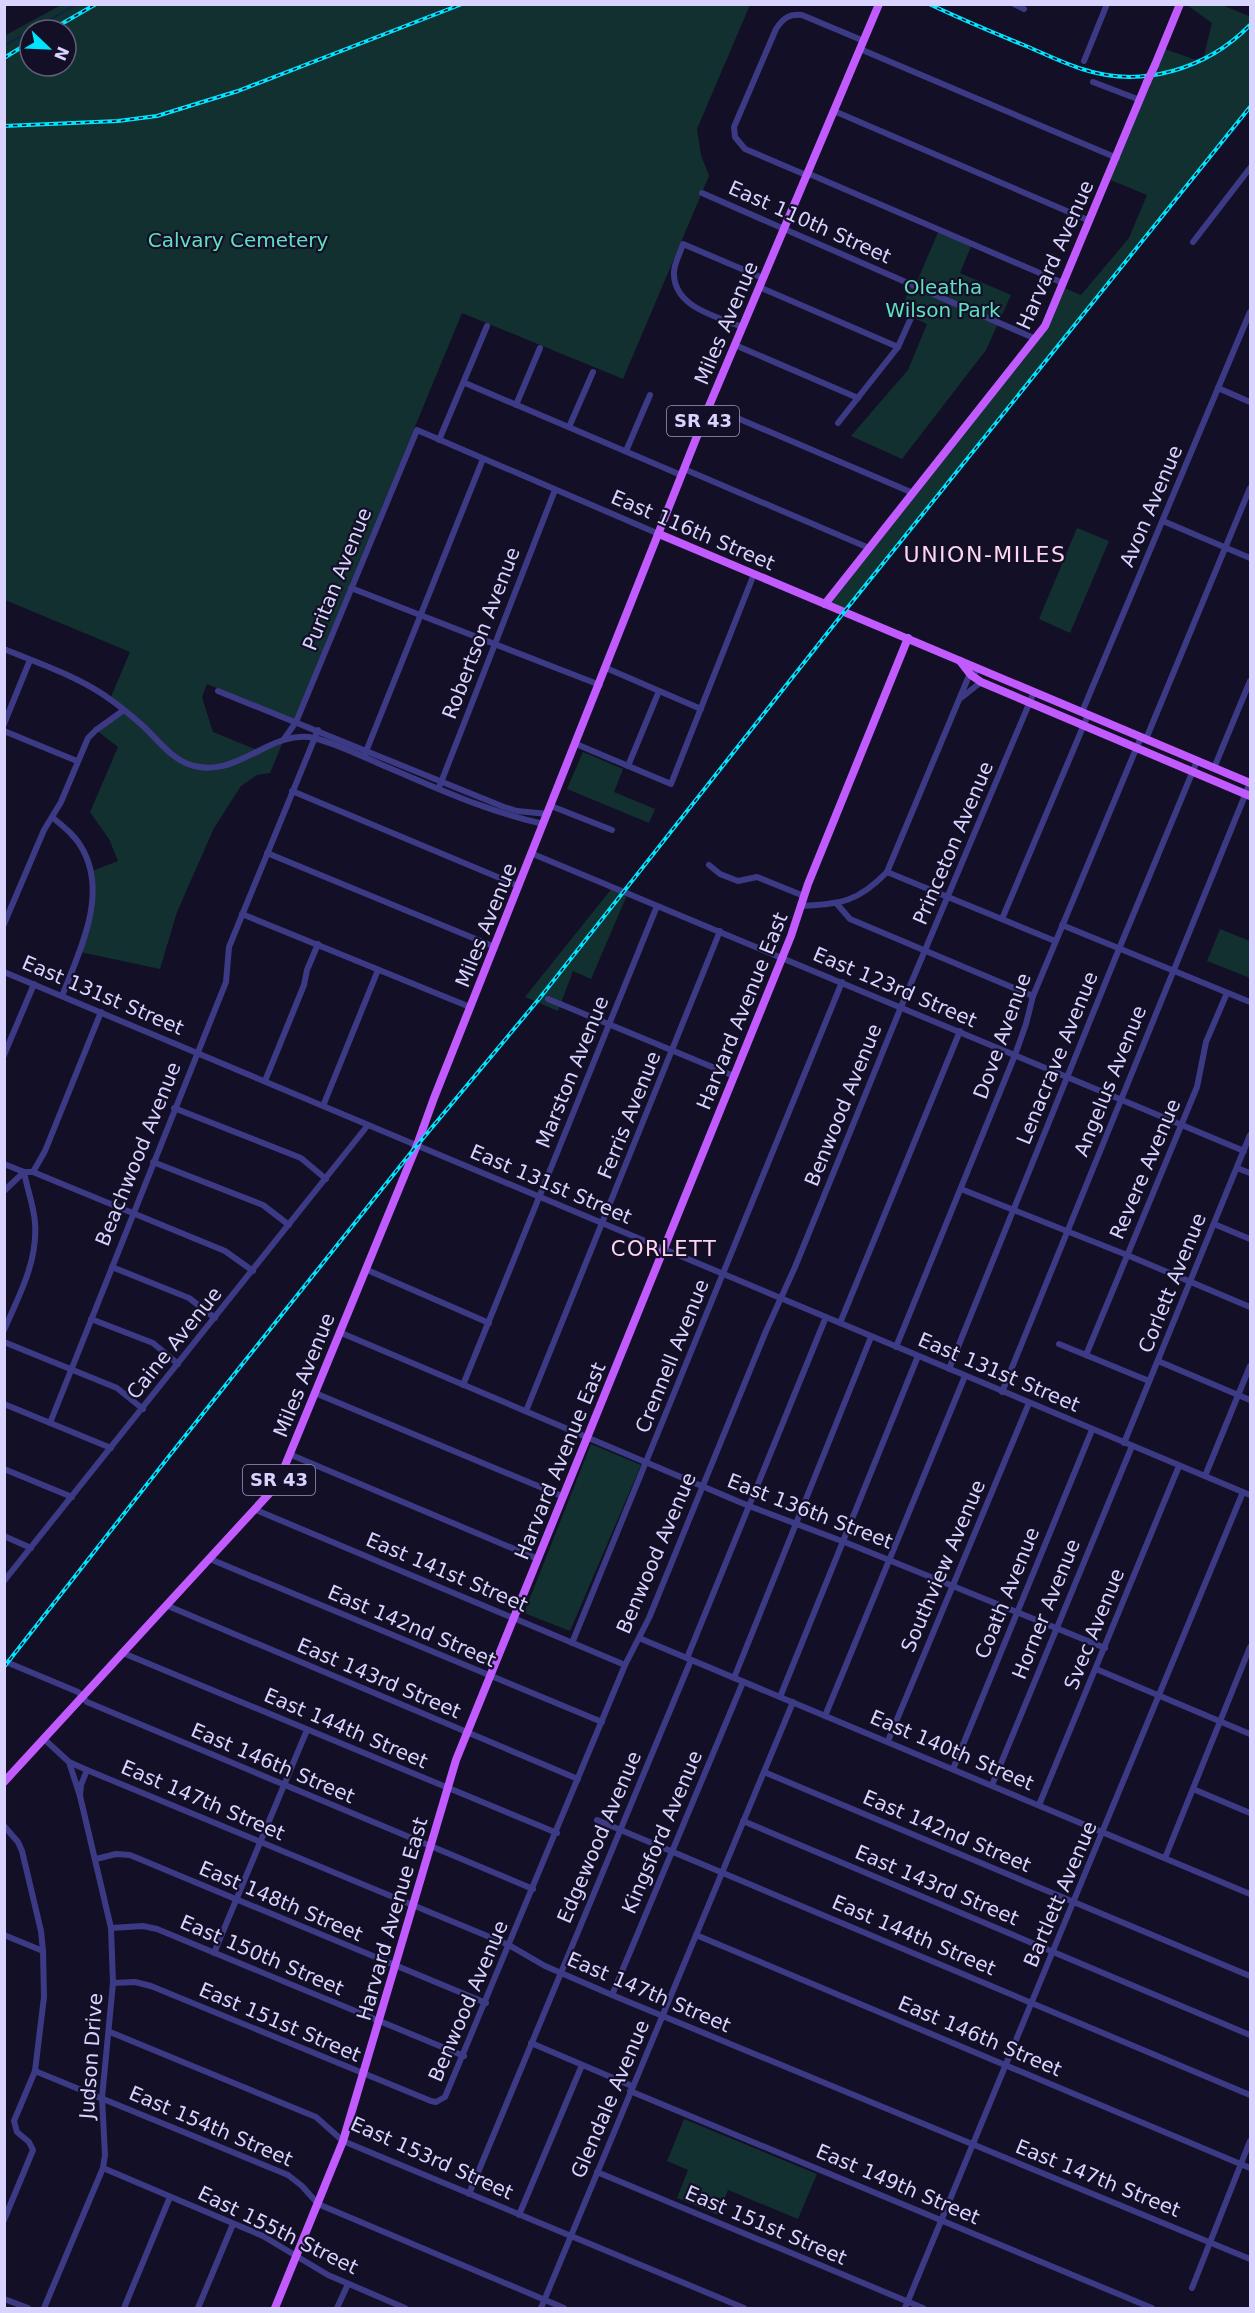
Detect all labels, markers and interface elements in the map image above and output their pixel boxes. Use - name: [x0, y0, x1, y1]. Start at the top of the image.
- north arrow: [18, 18, 78, 78]
- text: N: [50, 44, 73, 64]
- street label: East 110th Street: [725, 175, 895, 269]
- street label: Harvard Avenue: [1011, 177, 1099, 333]
- park label: Calvary Cemetery: [148, 228, 328, 252]
- street label: Miles Avenue: [689, 258, 763, 388]
- park label: Oleatha Wilson Park: [885, 275, 1001, 322]
- road number: SR 43: [667, 406, 739, 436]
- street label: Avon Avenue: [1115, 442, 1187, 570]
- street label: East 116th Street: [608, 485, 779, 575]
- street label: Puritan Avenue: [297, 504, 377, 654]
- district label: UNION-MILES: [904, 542, 1066, 567]
- street label: Robertson Avenue: [437, 544, 525, 722]
- street label: Princeton Avenue: [908, 758, 998, 928]
- street label: Miles Avenue: [450, 859, 522, 991]
- street label: Harvard Avenue East: [691, 909, 793, 1113]
- street label: East 123rd Street: [810, 942, 981, 1032]
- street label: East 131st Street: [19, 950, 187, 1040]
- street label: Lenacrave Avenue: [1011, 968, 1103, 1148]
- street label: Dove Avenue: [968, 970, 1036, 1102]
- street label: Marston Avenue: [531, 993, 613, 1151]
- street label: Angelus Avenue: [1069, 1002, 1151, 1160]
- street label: Benwood Avenue: [799, 1020, 887, 1190]
- street label: Ferris Avenue: [593, 1048, 665, 1182]
- street label: Beachwood Avenue: [90, 1059, 186, 1249]
- street label: Revere Avenue: [1105, 1095, 1185, 1243]
- street label: East 131st Street: [467, 1139, 635, 1229]
- street label: Corlett Avenue: [1133, 1210, 1211, 1356]
- district label: CORLETT: [611, 1237, 717, 1261]
- street label: Crennell Avenue: [630, 1276, 714, 1436]
- street label: Caine Avenue: [121, 1282, 227, 1404]
- street label: Miles Avenue: [268, 1309, 340, 1441]
- street label: East 131st Street: [915, 1327, 1083, 1417]
- street label: Harvard Avenue East: [509, 1359, 611, 1563]
- road number: SR 43: [243, 1465, 315, 1495]
- street label: East 136th Street: [724, 1468, 896, 1554]
- street label: Benwood Avenue: [611, 1469, 701, 1637]
- street label: Southview Avenue: [896, 1476, 990, 1656]
- street label: Coath Avenue: [970, 1524, 1044, 1662]
- street label: East 141st Street: [363, 1527, 531, 1617]
- street label: Horner Avenue: [1007, 1535, 1085, 1683]
- street label: Svec Avenue: [1059, 1565, 1129, 1693]
- street label: East 142nd Street: [324, 1580, 500, 1672]
- street label: East 143rd Street: [294, 1633, 465, 1723]
- street label: East 144th Street: [261, 1683, 432, 1773]
- street label: East 140th Street: [867, 1705, 1038, 1795]
- street label: East 146th Street: [188, 1718, 359, 1808]
- street label: Edgewood Avenue: [552, 1747, 646, 1927]
- street label: Kingsford Avenue: [617, 1747, 707, 1917]
- street label: East 147th Street: [118, 1755, 289, 1845]
- street label: East 142nd Street: [859, 1785, 1035, 1877]
- street label: Harvard Avenue East: [351, 1814, 433, 2023]
- street label: Bartlett Avenue: [1018, 1817, 1102, 1971]
- street label: East 143rd Street: [852, 1840, 1023, 1930]
- street label: East 148th Street: [196, 1856, 367, 1946]
- street label: East 144th Street: [829, 1890, 1000, 1980]
- street label: East 150th Street: [177, 1910, 348, 2000]
- street label: Benwood Avenue: [423, 1917, 513, 2085]
- street label: East 147th Street: [564, 1947, 735, 2037]
- street label: East 151st Street: [196, 1977, 364, 2067]
- street label: East 146th Street: [895, 1991, 1066, 2081]
- street label: Judson Drive: [74, 1992, 107, 2122]
- street label: Glendale Avenue: [566, 2016, 654, 2182]
- street label: East 154th Street: [126, 2081, 297, 2171]
- street label: East 153rd Street: [347, 2111, 517, 2205]
- street label: East 147th Street: [1012, 2134, 1184, 2222]
- street label: East 149th Street: [813, 2139, 984, 2229]
- street label: East 151st Street: [682, 2180, 850, 2270]
- street label: East 155th Street: [194, 2181, 362, 2279]

